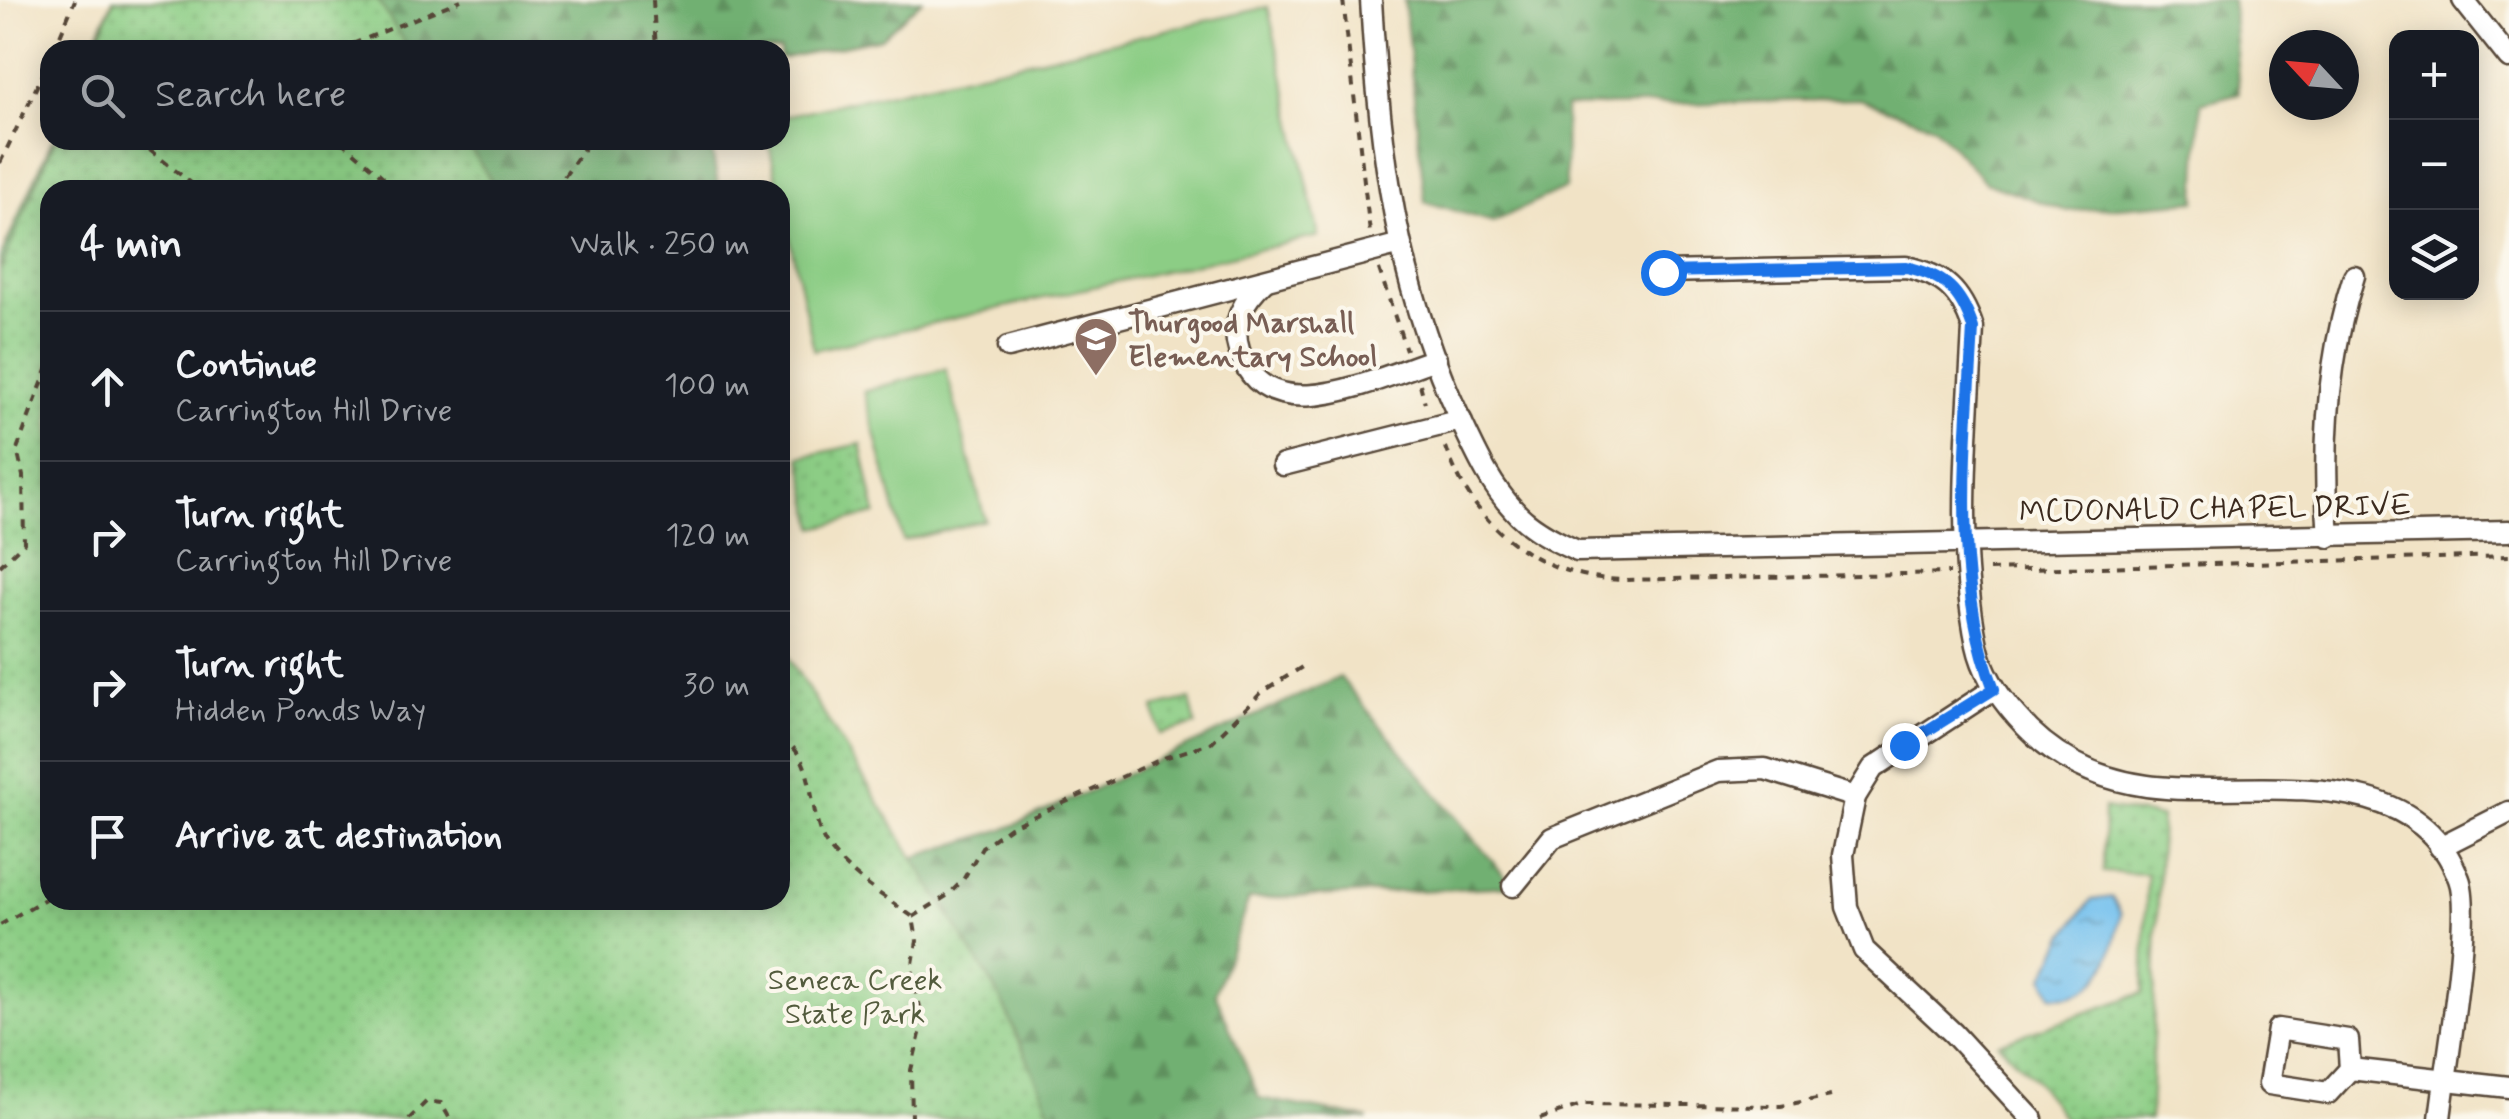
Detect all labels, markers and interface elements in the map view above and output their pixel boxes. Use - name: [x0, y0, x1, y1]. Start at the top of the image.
- north arrow: [2269, 30, 2359, 120]
- map controls: [2389, 30, 2479, 300]
- button: +: [2389, 30, 2479, 120]
- search box: [40, 40, 790, 150]
- icon: search: [75, 68, 130, 123]
- text: Search here: [155, 71, 346, 120]
- button: −: [2389, 120, 2479, 210]
- button: layers: [2389, 210, 2479, 300]
- text: 4 min: [80, 218, 182, 273]
- text: Walk · 250 m: [570, 224, 750, 266]
- route start: [1641, 250, 1687, 296]
- place label: Thurgood Marshall Elementary School: [1128, 304, 1377, 377]
- school or university icon: Thurgood Marshall Elementary School: [1073, 316, 1119, 377]
- text: Continue: [175, 341, 317, 390]
- icon: ahead: [80, 359, 135, 414]
- text: 100 m: [664, 365, 750, 407]
- text: Carrington Hill Drive: [175, 390, 452, 432]
- street label: MCDONALD CHAPEL DRIVE: [2019, 487, 2411, 532]
- text: Turn right: [175, 491, 344, 540]
- icon: right: [80, 509, 135, 564]
- text: 120 m: [665, 515, 750, 557]
- text: Carrington Hill Drive: [175, 540, 452, 582]
- text: Turn right: [175, 641, 344, 690]
- icon: right: [80, 659, 135, 714]
- text: 30 m: [683, 665, 750, 707]
- text: Hidden Ponds Way: [175, 690, 426, 732]
- route end: [1882, 723, 1928, 769]
- icon: arrive: [80, 809, 135, 864]
- text: Arrive at destination: [175, 812, 502, 861]
- park label: Seneca Creek State Park: [768, 961, 942, 1034]

